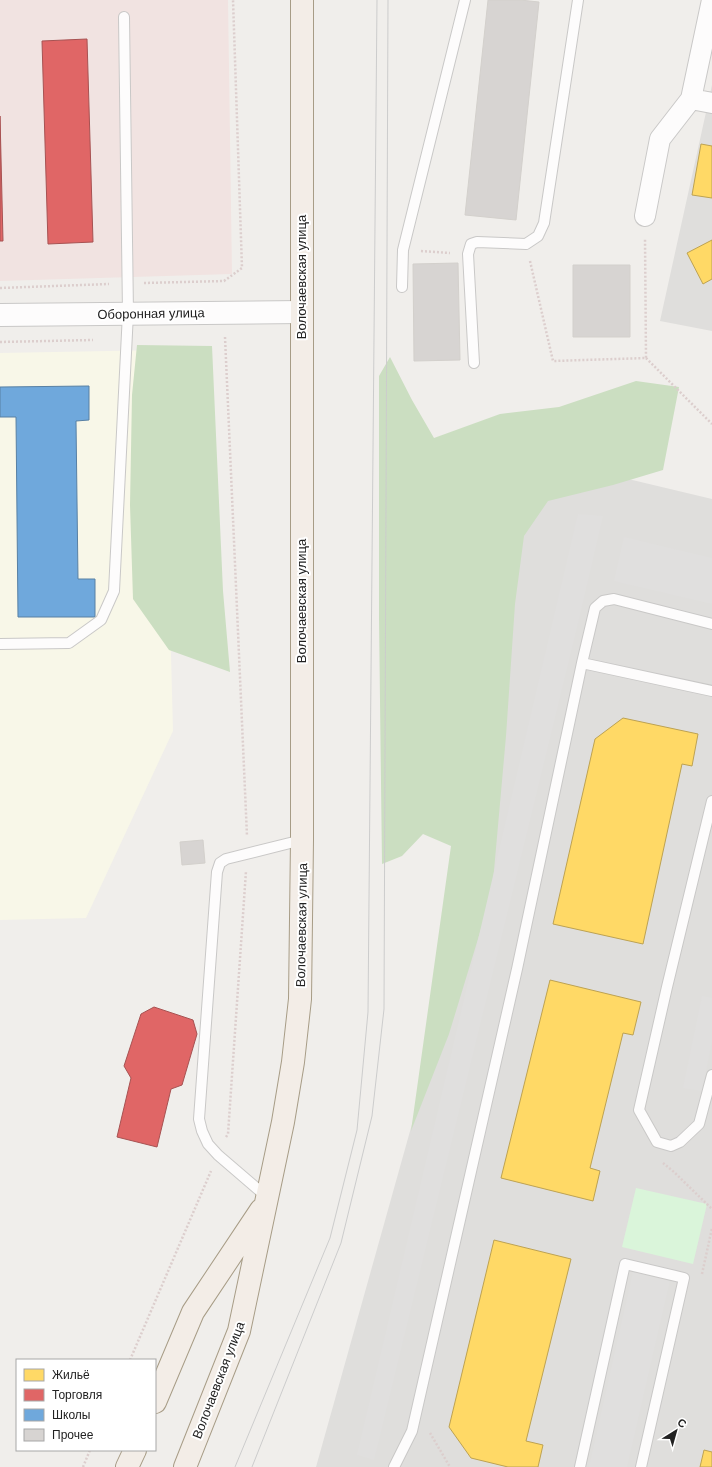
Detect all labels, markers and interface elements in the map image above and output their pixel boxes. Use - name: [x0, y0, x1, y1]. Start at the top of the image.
- street label: Волочаевская улица: [294, 214, 309, 339]
- street label: Оборонная улица: [97, 305, 206, 322]
- street label: Волочаевская улица: [294, 538, 309, 663]
- street label: Волочаевская улица: [293, 862, 310, 987]
- street label: Волочаевская улица: [189, 1319, 248, 1441]
- legend: [16, 1359, 156, 1451]
- text: Жильё: [52, 1368, 90, 1382]
- text: Торговля: [52, 1388, 102, 1402]
- text: Школы: [52, 1408, 90, 1422]
- north arrow: [656, 1411, 696, 1451]
- text: С: [675, 1416, 689, 1430]
- text: Прочее: [52, 1428, 94, 1442]

